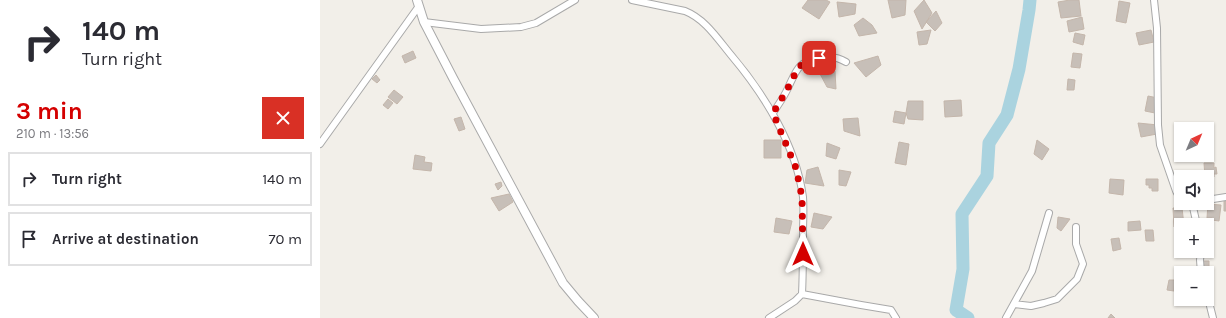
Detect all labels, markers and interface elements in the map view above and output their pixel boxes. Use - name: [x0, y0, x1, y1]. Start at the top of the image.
- text: 140 m: [82, 14, 160, 47]
- icon: right: [16, 16, 68, 68]
- pin: [802, 41, 836, 75]
- icon: arrive: [808, 47, 830, 69]
- text: Turn right: [82, 48, 162, 70]
- text: 3 min: [16, 97, 83, 125]
- button: close: [262, 97, 304, 139]
- north arrow: [1174, 122, 1214, 162]
- map controls: [1174, 122, 1214, 306]
- text: 210 m · 13:56: [16, 126, 89, 141]
- icon: right: [18, 168, 40, 190]
- text: Turn right: [52, 170, 122, 188]
- text: 140 m: [262, 170, 302, 188]
- button: sound: [1174, 170, 1214, 210]
- button: +: [1174, 218, 1214, 258]
- icon: arrive: [18, 228, 40, 250]
- text: Arrive at destination: [52, 230, 199, 248]
- text: 70 m: [268, 230, 302, 248]
- position arrow: [782, 233, 824, 275]
- button: −: [1174, 266, 1214, 306]

